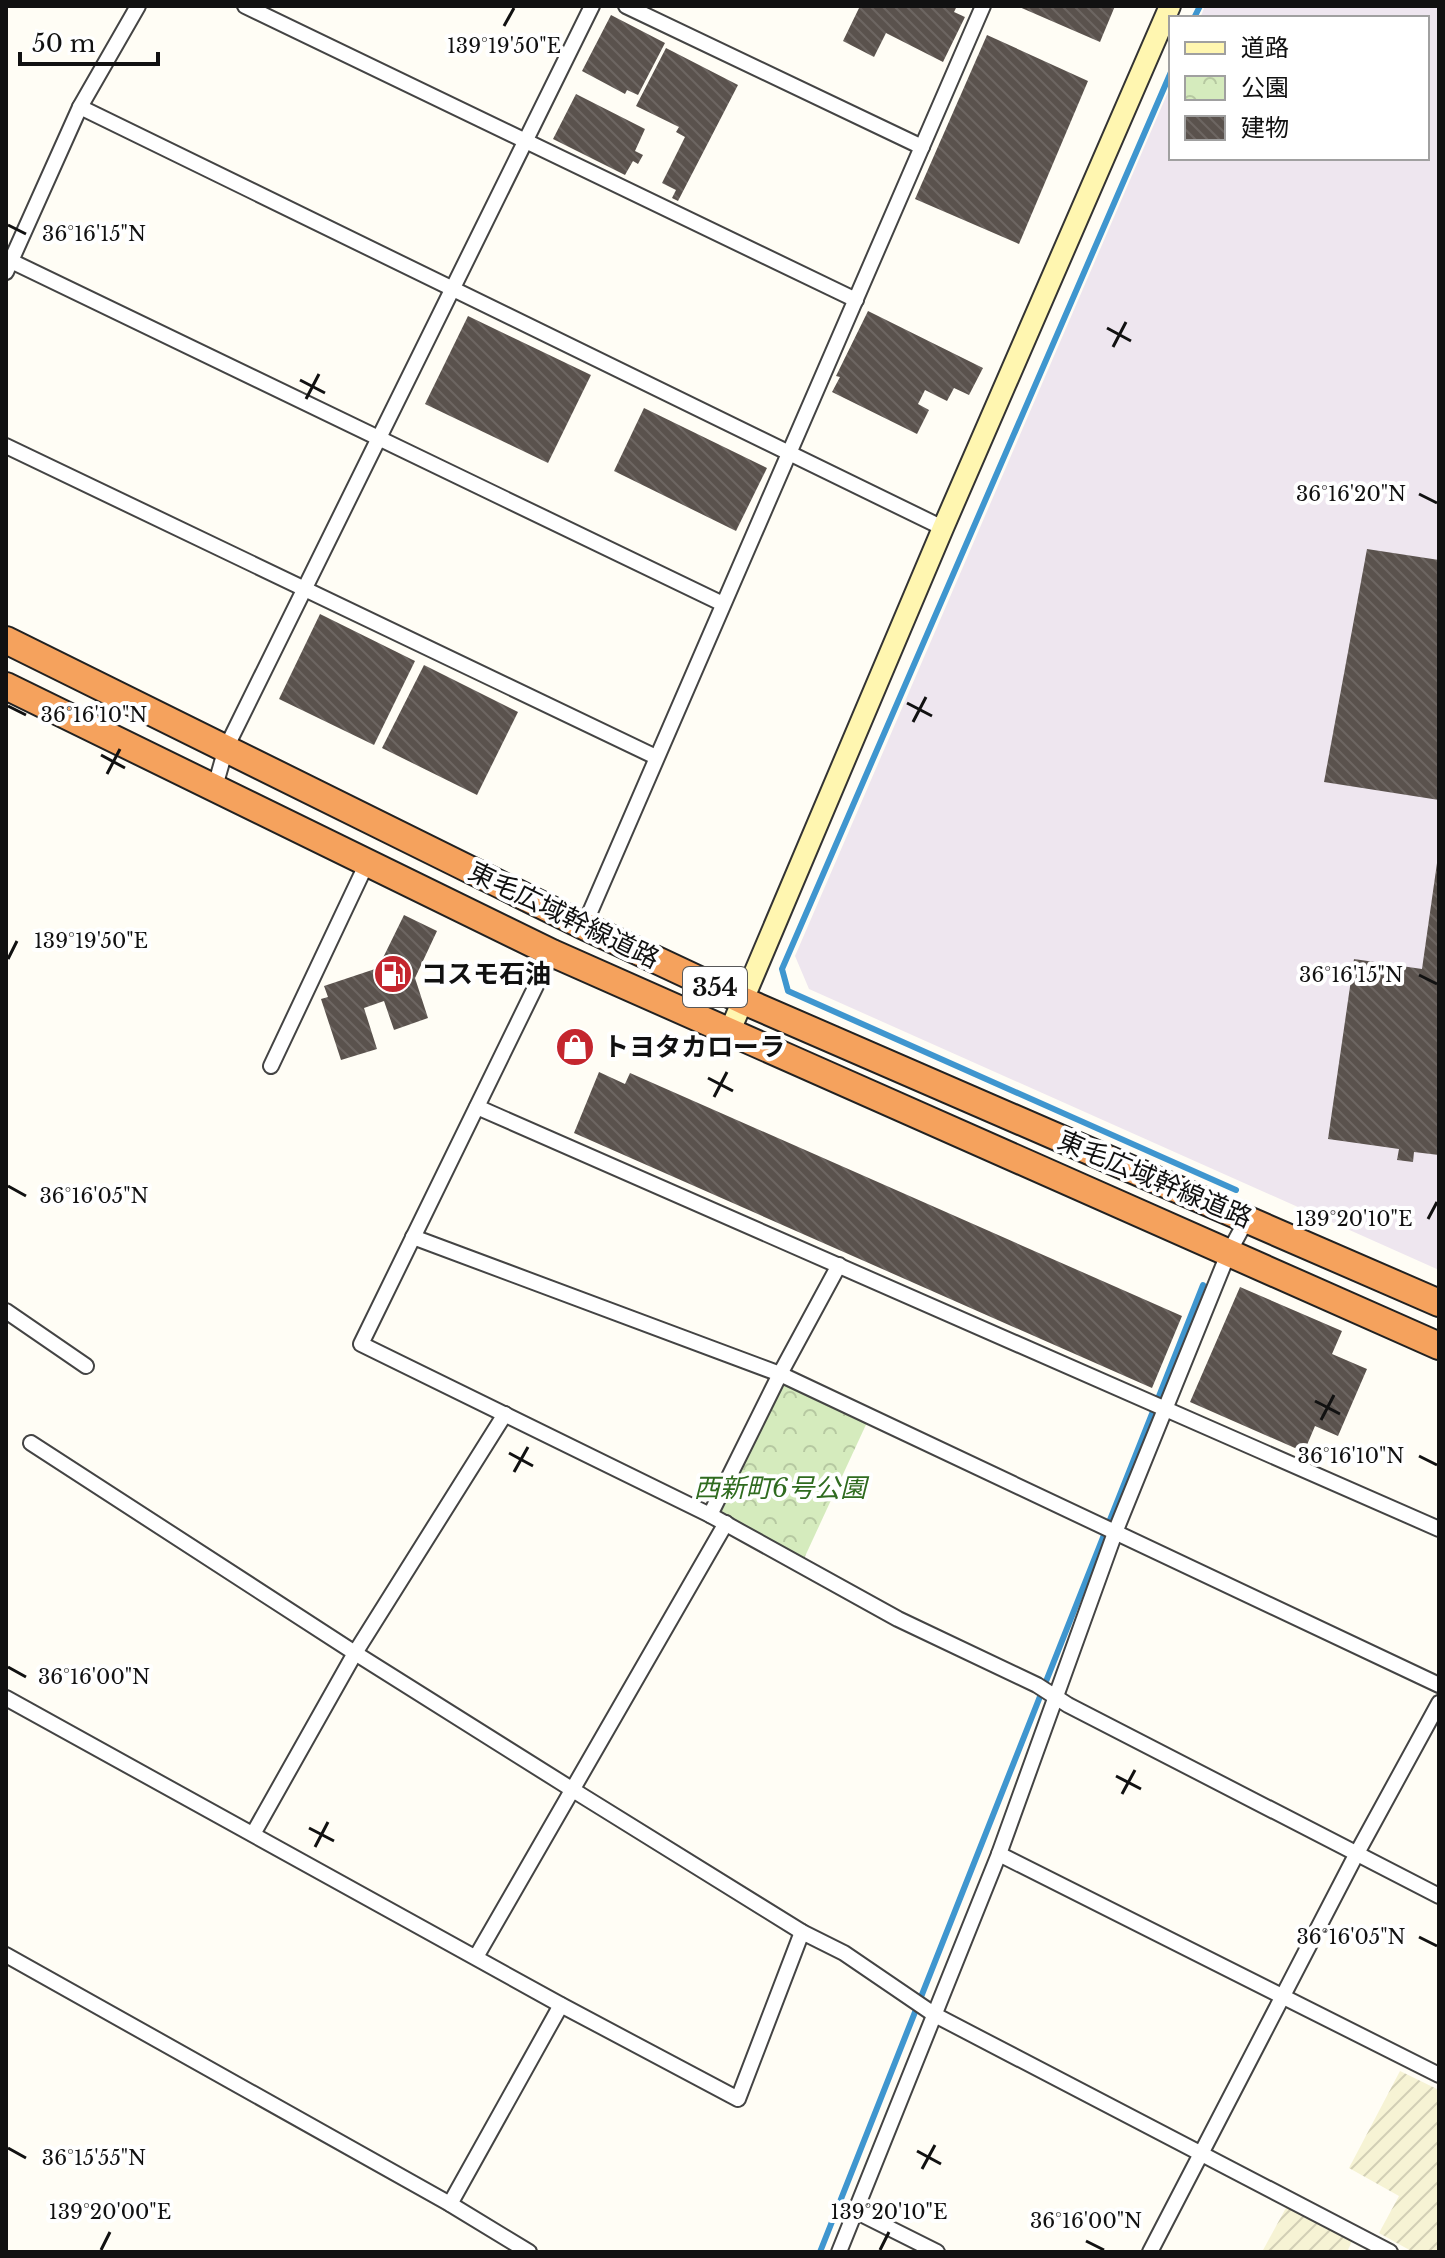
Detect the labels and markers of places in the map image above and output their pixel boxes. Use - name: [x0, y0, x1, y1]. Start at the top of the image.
- fuel station icon: コスモ石油: [372, 953, 414, 995]
- place label: コスモ石油: [421, 958, 551, 990]
- shop icon: トヨタカローラ: [554, 1026, 596, 1068]
- place label: トヨタカローラ: [603, 1031, 785, 1063]

